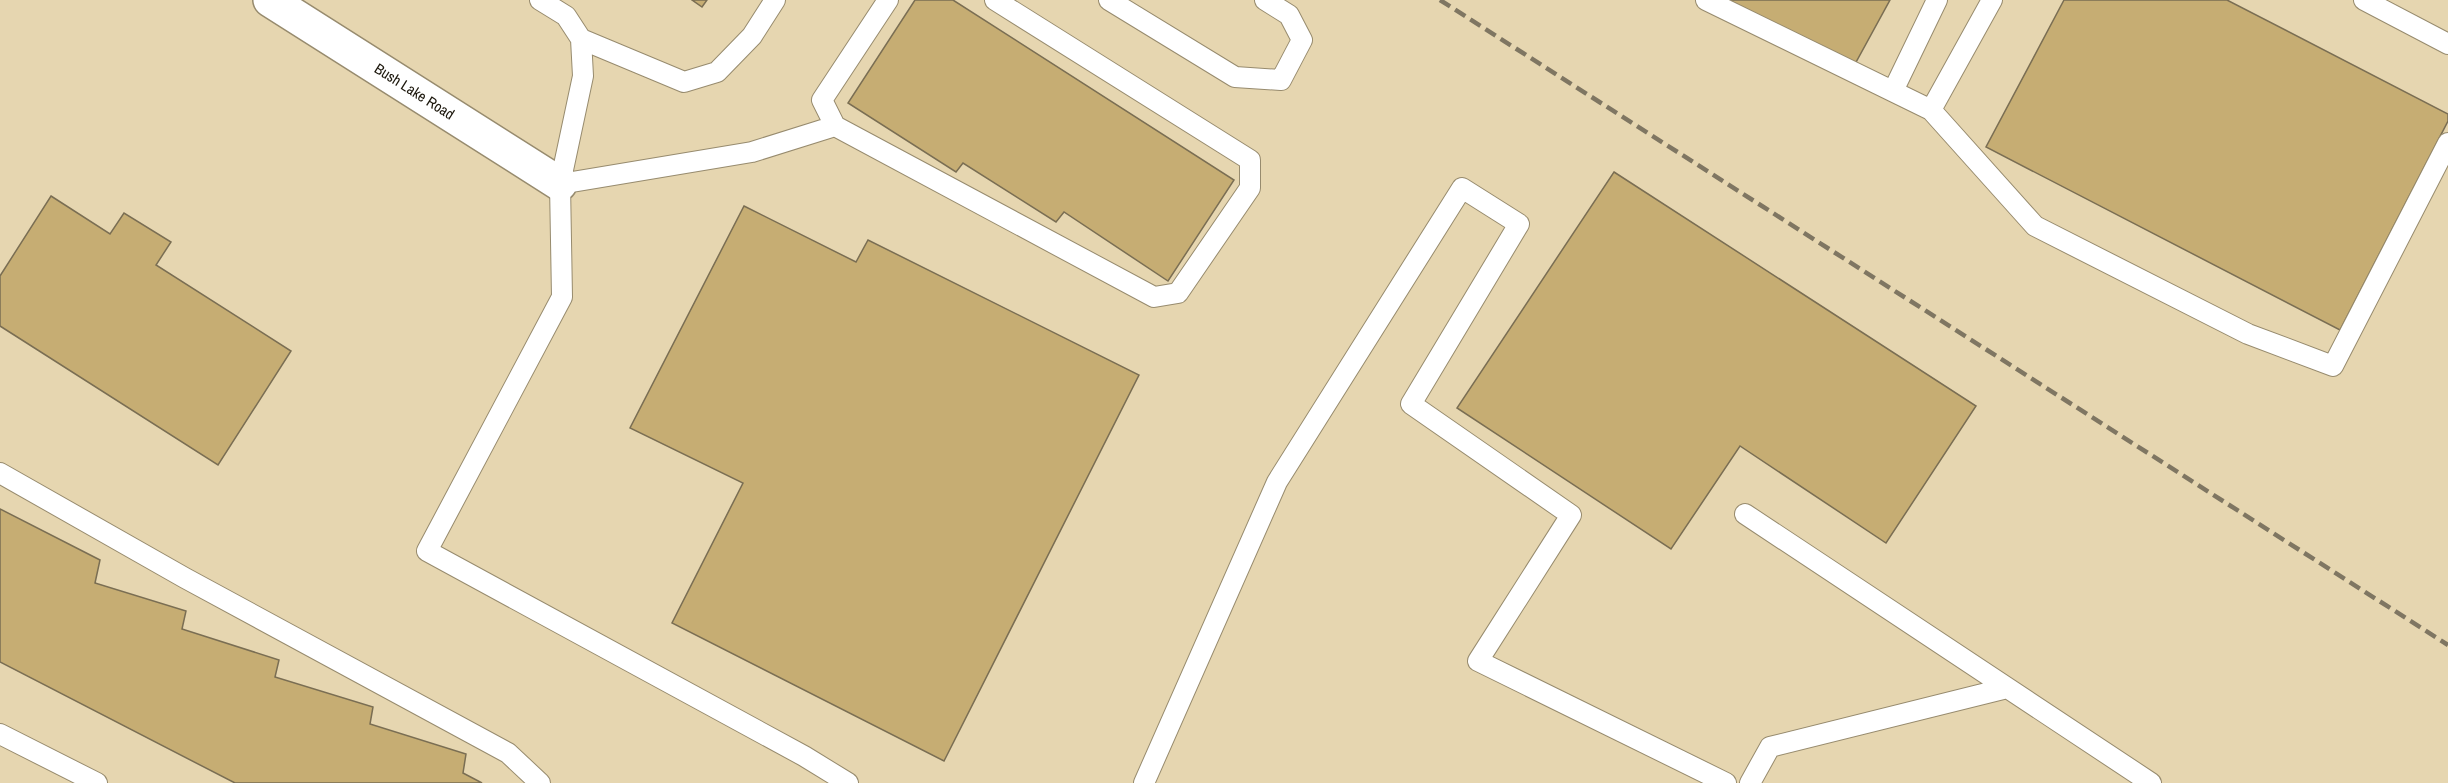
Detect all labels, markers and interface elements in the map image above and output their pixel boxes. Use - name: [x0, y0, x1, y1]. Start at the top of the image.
- street label: Bush Lake Road: [371, 58, 459, 124]

